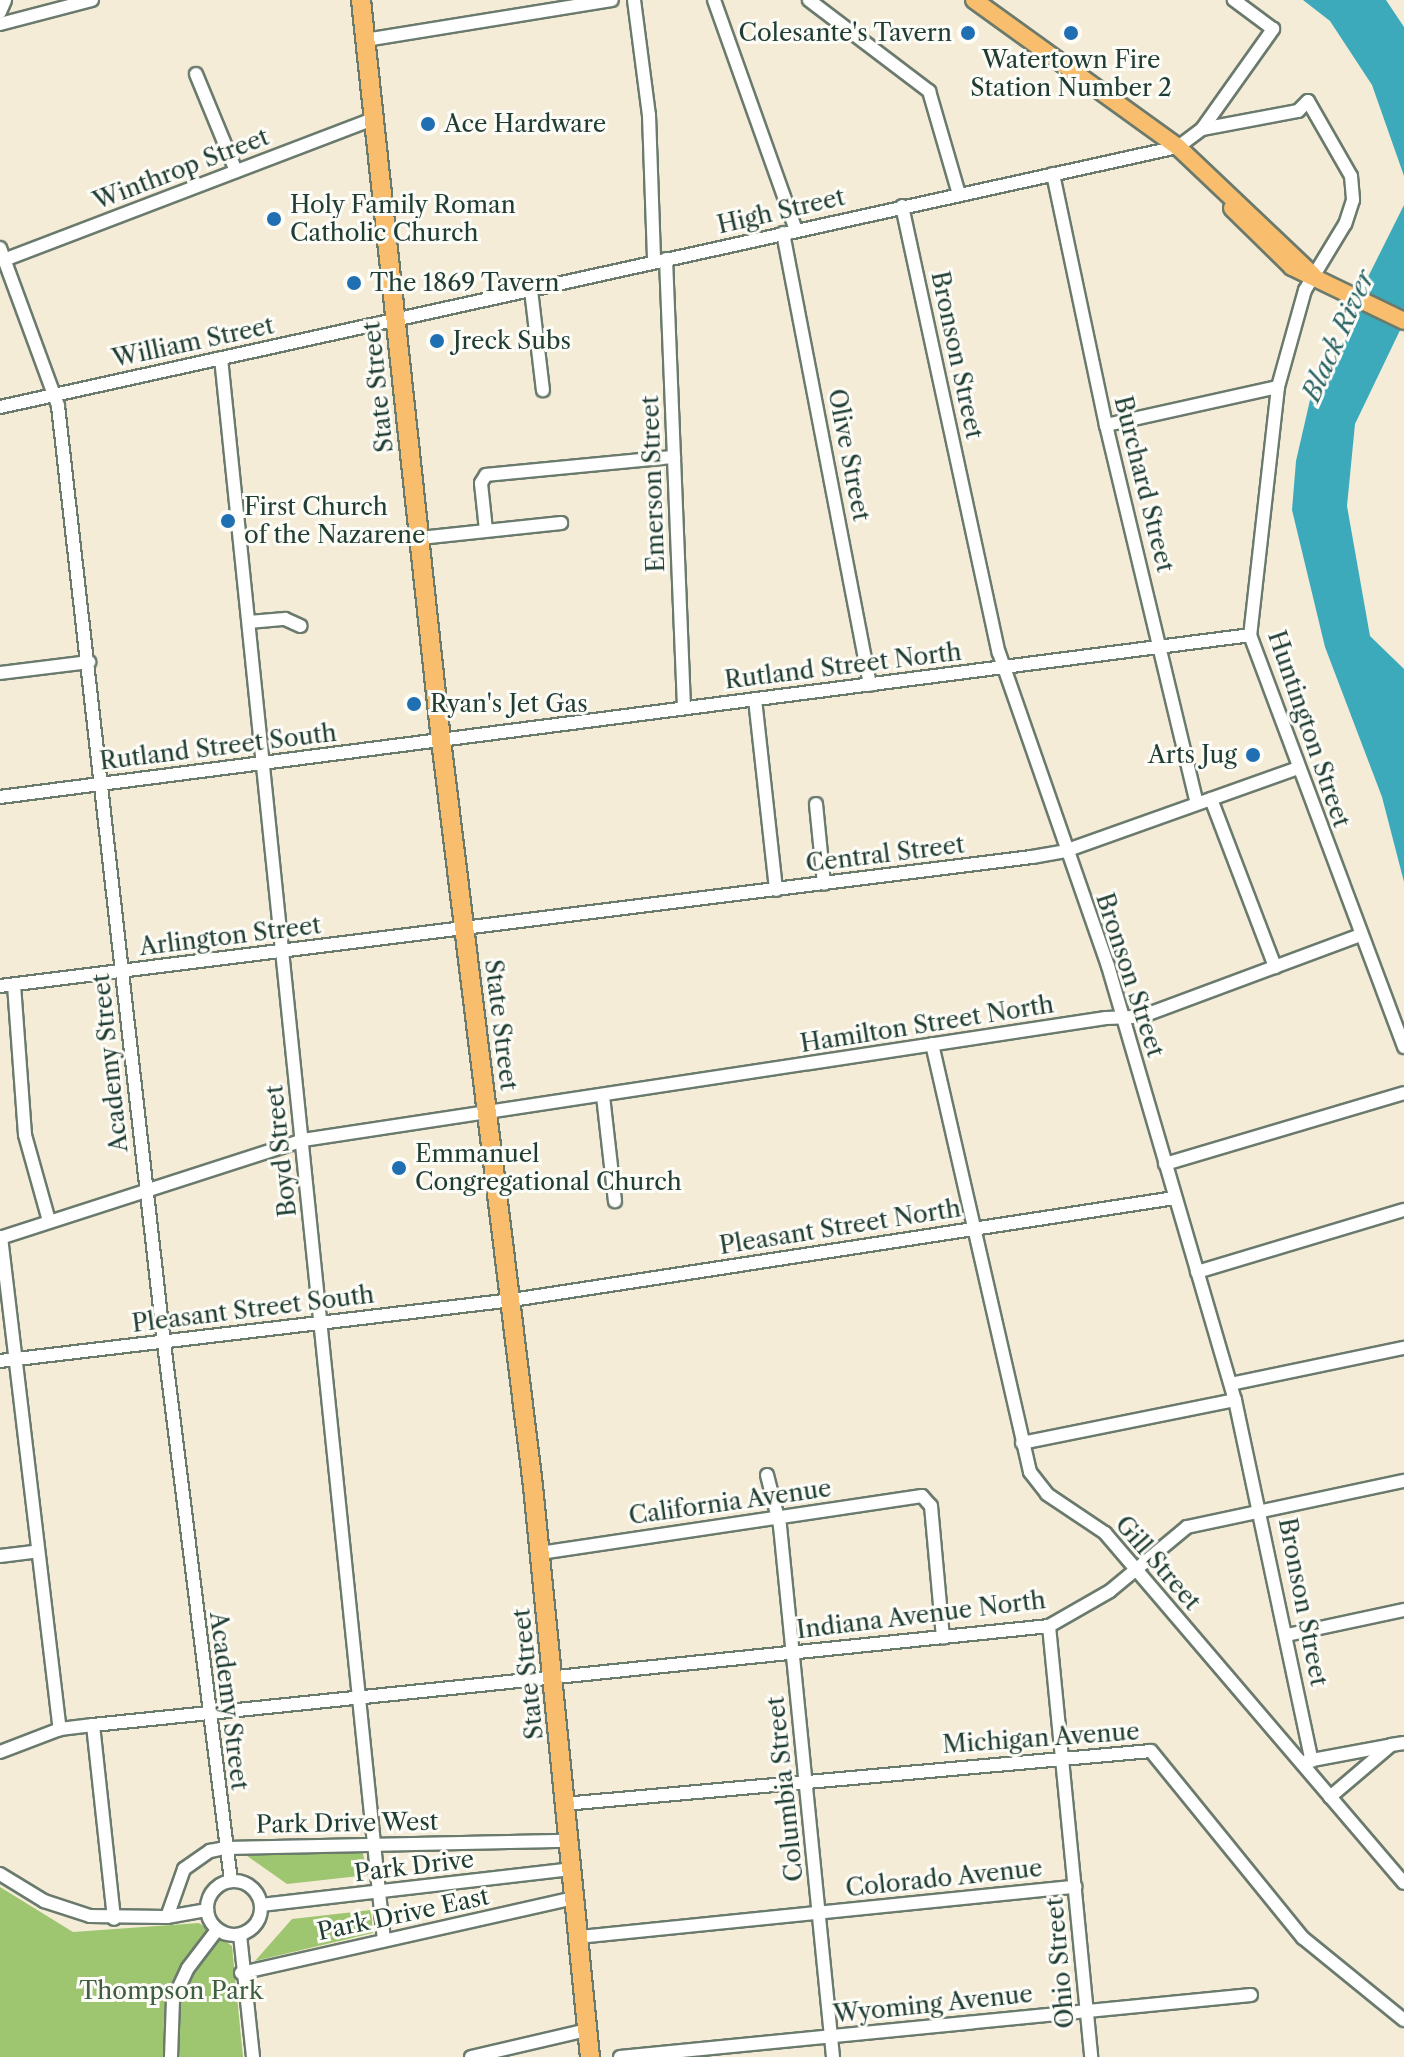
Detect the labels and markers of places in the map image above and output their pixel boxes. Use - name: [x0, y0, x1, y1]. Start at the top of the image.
- place label: Colesante's Tavern: [738, 19, 952, 47]
- marker: Colesante's Tavern: [959, 24, 977, 42]
- marker: Watertown Fire Station Number 2: [1062, 24, 1080, 42]
- place label: Watertown Fire Station Number 2: [970, 46, 1172, 102]
- place label: Ace Hardware: [444, 110, 606, 138]
- marker: Ace Hardware: [419, 115, 437, 133]
- place label: Holy Family Roman Catholic Church: [290, 191, 517, 247]
- marker: Holy Family Roman Catholic Church: [265, 210, 283, 228]
- place label: The 1869 Tavern: [370, 269, 560, 297]
- marker: The 1869 Tavern: [345, 274, 363, 292]
- place label: Jreck Subs: [453, 327, 571, 355]
- marker: Jreck Subs: [428, 332, 446, 350]
- place label: First Church of the Nazarene: [244, 493, 426, 549]
- marker: First Church of the Nazarene: [219, 512, 237, 530]
- place label: Ryan's Jet Gas: [430, 690, 588, 718]
- marker: Ryan's Jet Gas: [405, 695, 423, 713]
- place label: Arts Jug: [1148, 741, 1237, 769]
- marker: Arts Jug: [1244, 746, 1262, 764]
- place label: Emmanuel Congregational Church: [415, 1140, 682, 1196]
- marker: Emmanuel Congregational Church: [390, 1159, 408, 1177]

